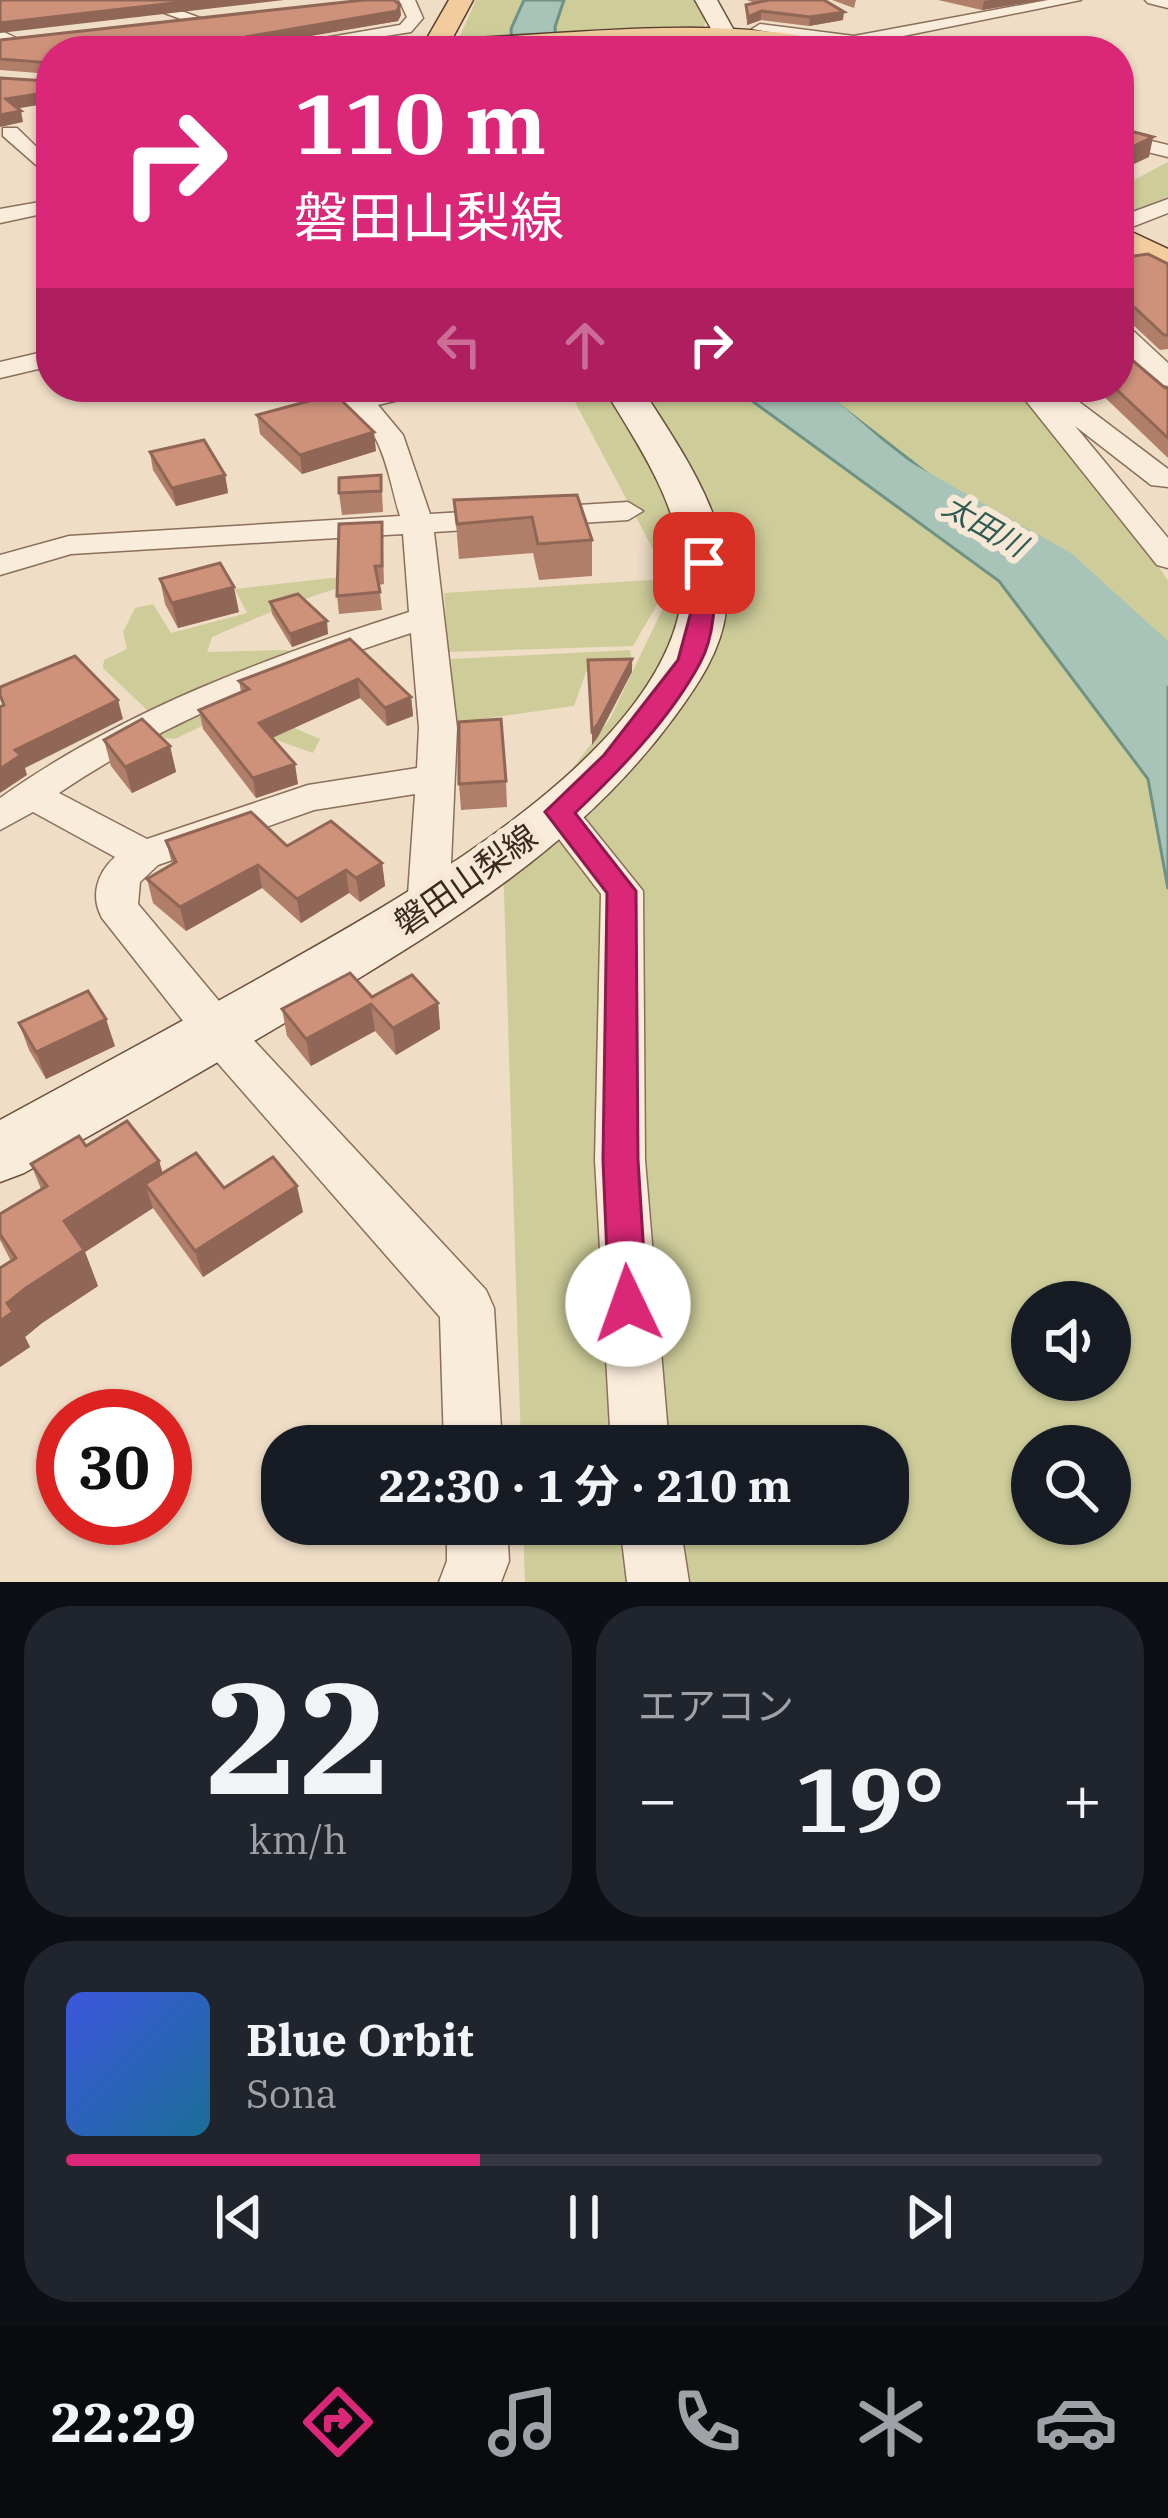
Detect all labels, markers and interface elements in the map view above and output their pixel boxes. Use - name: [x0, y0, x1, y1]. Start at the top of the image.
- text: 110 m: [294, 68, 546, 177]
- icon: right: [96, 84, 252, 240]
- text: 磐田山梨線: [294, 182, 564, 252]
- icon: left: [426, 312, 492, 378]
- icon: ahead: [552, 312, 618, 378]
- icon: right: [678, 312, 744, 378]
- water label: 太田川: [936, 486, 1036, 566]
- pin: [653, 512, 755, 614]
- icon: arrive: [671, 530, 737, 596]
- street label: 磐田山梨線: [385, 814, 545, 944]
- position arrow: [565, 1241, 691, 1367]
- map controls: [1011, 1281, 1131, 1545]
- button: sound: [1011, 1281, 1131, 1401]
- speed limit sign: 30: [36, 1389, 192, 1545]
- button: search: [1011, 1425, 1131, 1545]
- text: 22:30 · 1 分 · 210 m: [378, 1456, 792, 1514]
- text: 22: [204, 1634, 392, 1837]
- text: エアコン: [638, 1680, 794, 1731]
- text: 19°: [795, 1740, 945, 1857]
- text: −: [638, 1755, 678, 1841]
- text: +: [1062, 1755, 1102, 1841]
- text: km/h: [249, 1814, 347, 1865]
- text: Blue Orbit: [246, 2010, 474, 2068]
- text: Sona: [246, 2068, 337, 2119]
- icon: previous: [206, 2184, 272, 2250]
- icon: pause: [551, 2184, 617, 2250]
- icon: next: [896, 2184, 962, 2250]
- icon: directions: [296, 2380, 380, 2464]
- icon: music: [481, 2380, 565, 2464]
- icon: phone: [665, 2380, 749, 2464]
- icon: climate: [849, 2380, 933, 2464]
- icon: car: [1034, 2380, 1118, 2464]
- text: 22:29: [50, 2387, 196, 2457]

